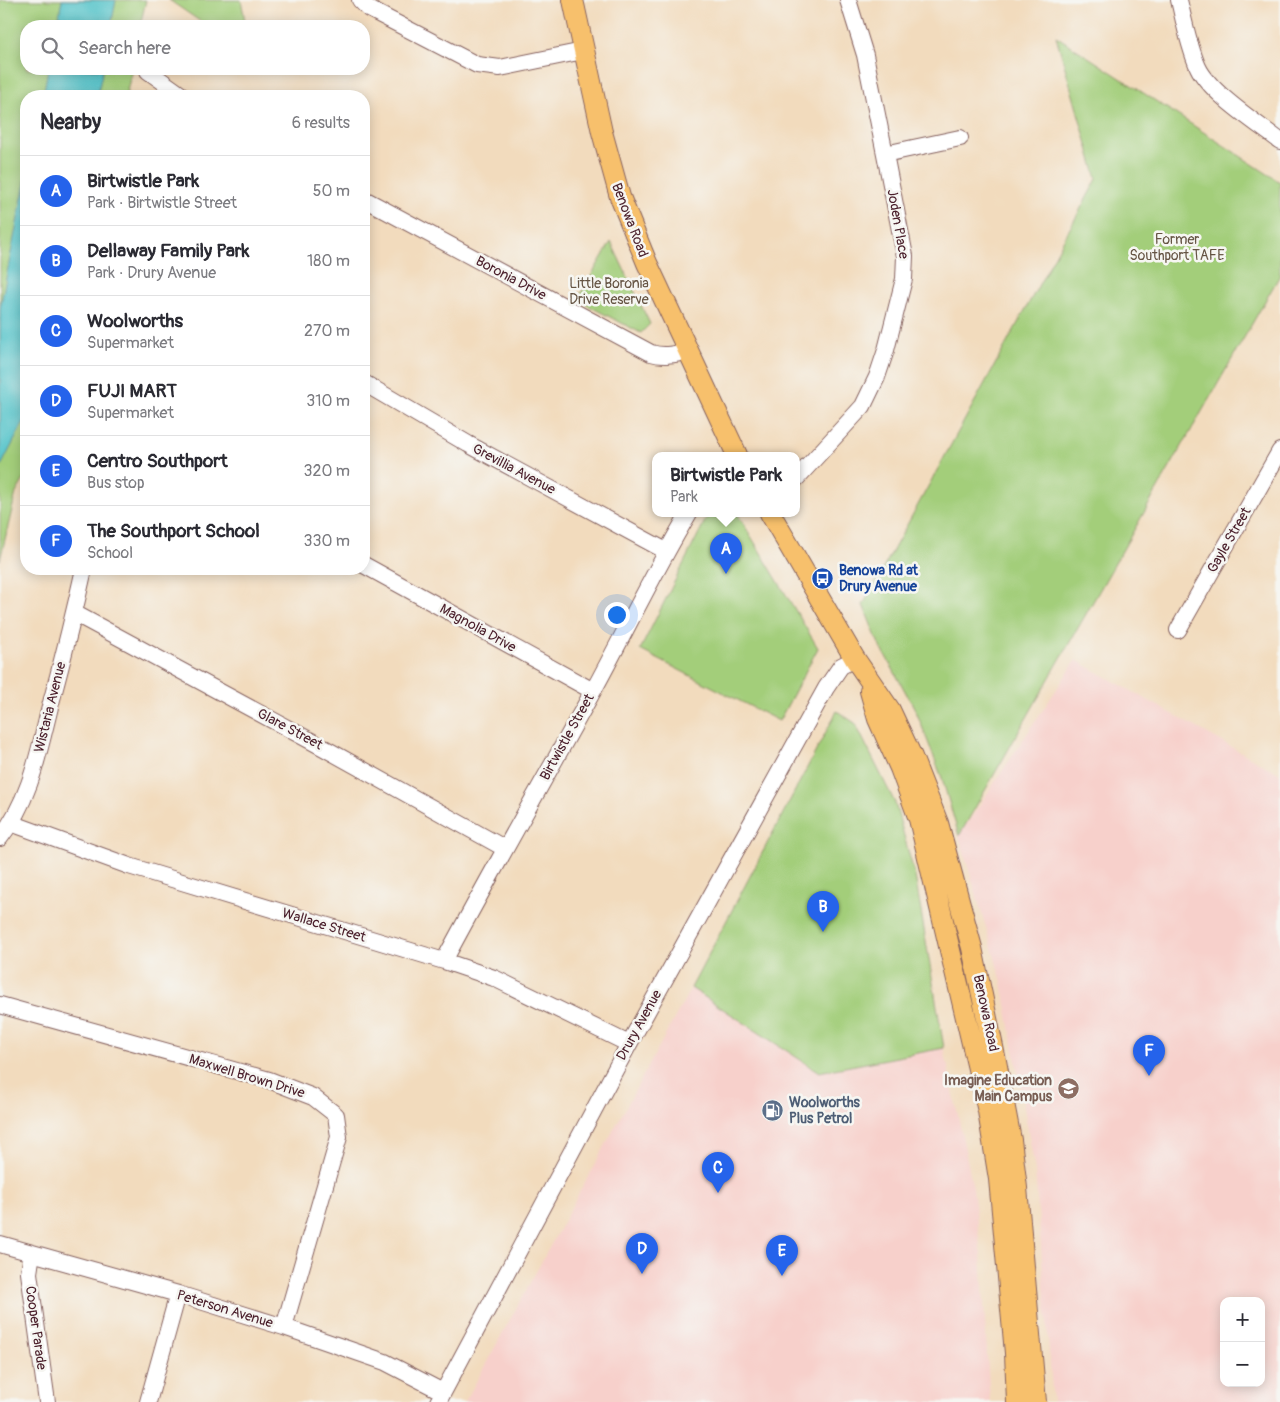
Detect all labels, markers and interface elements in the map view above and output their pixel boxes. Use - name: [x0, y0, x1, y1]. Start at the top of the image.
- search box: [20, 20, 370, 75]
- icon: search: [38, 34, 66, 62]
- text: Search here: [78, 36, 171, 60]
- text: Nearby: [40, 109, 101, 136]
- text: 6 results: [292, 113, 350, 133]
- text: Birtwistle Park: [87, 169, 199, 193]
- street label: Benowa Road: [608, 180, 652, 260]
- text: A: [51, 181, 61, 201]
- text: 50 m: [313, 181, 350, 201]
- street label: Joden Place: [884, 188, 913, 260]
- text: Park · Birtwistle Street: [87, 193, 237, 213]
- park label: Former Southport TAFE: [1130, 231, 1224, 264]
- text: Dellaway Family Park: [87, 239, 249, 263]
- text: B: [51, 251, 61, 271]
- text: 180 m: [307, 251, 350, 271]
- street label: Boronia Drive: [473, 252, 549, 304]
- text: Park · Drury Avenue: [87, 263, 216, 283]
- park label: Little Boronia Drive Reserve: [569, 275, 649, 308]
- text: Woolworths: [87, 309, 183, 333]
- text: C: [51, 321, 61, 341]
- text: 270 m: [304, 321, 350, 341]
- text: Supermarket: [87, 333, 174, 353]
- text: FUJI MART: [87, 379, 177, 403]
- text: D: [51, 391, 61, 411]
- text: 310 m: [306, 391, 350, 411]
- text: Supermarket: [87, 403, 174, 423]
- street label: Grevillia Avenue: [470, 440, 558, 498]
- text: Centro Southport: [87, 449, 228, 473]
- popup: [652, 452, 800, 517]
- text: E: [52, 461, 60, 481]
- text: 320 m: [304, 461, 350, 481]
- text: Birtwistle Park: [670, 463, 782, 487]
- text: Bus stop: [87, 473, 145, 493]
- text: Park: [670, 487, 698, 507]
- street label: Gayle Street: [1203, 504, 1255, 576]
- text: The Southport School: [87, 519, 260, 543]
- text: F: [51, 531, 61, 551]
- text: 330 m: [304, 531, 350, 551]
- pin: A: [710, 533, 742, 574]
- text: School: [87, 543, 133, 563]
- place label: Benowa Rd at Drury Avenue: [839, 562, 918, 595]
- bus stop icon: Benowa Rd at Drury Avenue: [811, 566, 835, 590]
- street label: Magnolia Drive: [437, 600, 519, 656]
- your location: [604, 602, 630, 628]
- street label: Wistaria Avenue: [31, 660, 70, 754]
- street label: Birtwistle Street: [536, 691, 598, 783]
- street label: Glare Street: [254, 705, 326, 753]
- pin: B: [807, 891, 839, 932]
- street label: Wallace Street: [280, 904, 368, 946]
- street label: Benowa Road: [970, 973, 1002, 1053]
- street label: Drury Avenue: [613, 987, 665, 1063]
- pin: F: [1133, 1035, 1165, 1076]
- street label: Maxwell Brown Drive: [187, 1050, 307, 1102]
- place label: Imagine Education Main Campus: [944, 1072, 1053, 1105]
- school or university icon: Imagine Education Main Campus: [1056, 1076, 1080, 1100]
- place label: Woolworths Plus Petrol: [789, 1094, 860, 1127]
- fuel station icon: Woolworths Plus Petrol: [761, 1098, 785, 1122]
- pin: C: [702, 1152, 734, 1193]
- pin: D: [626, 1233, 658, 1274]
- pin: E: [766, 1235, 798, 1276]
- street label: Cooper Parade: [22, 1285, 50, 1371]
- street label: Peterson Avenue: [175, 1286, 275, 1332]
- map controls: [1220, 1297, 1265, 1387]
- button: +: [1220, 1297, 1265, 1342]
- button: −: [1220, 1342, 1265, 1387]

